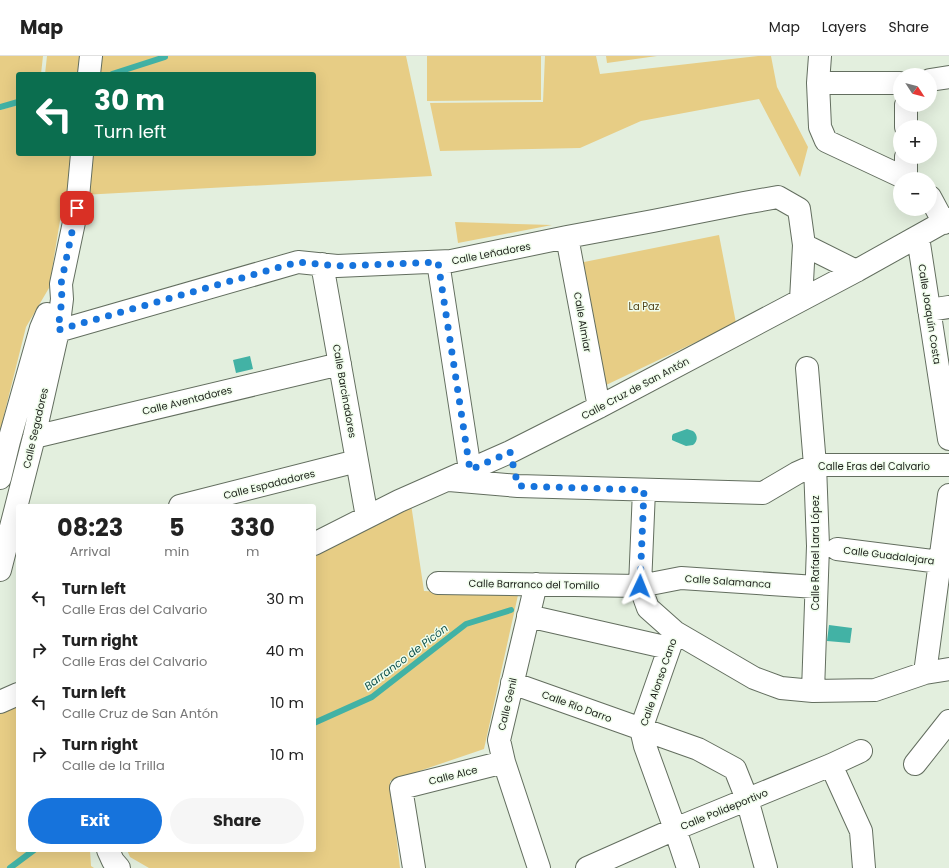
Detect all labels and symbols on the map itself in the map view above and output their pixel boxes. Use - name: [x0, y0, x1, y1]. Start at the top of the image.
- north arrow: [893, 68, 937, 112]
- pin: [60, 191, 94, 225]
- street label: Calle Leñadores: [450, 238, 532, 269]
- street label: Calle Joaquín Costa: [914, 263, 945, 365]
- street label: Calle Almiar: [570, 291, 595, 354]
- park label: La Paz: [629, 299, 660, 314]
- street label: Calle Barcinadores: [329, 343, 360, 439]
- street label: Calle Cruz de San Antón: [579, 354, 692, 423]
- street label: Calle Aventadores: [141, 382, 234, 419]
- street label: Calle Segadores: [19, 386, 52, 470]
- street label: Calle Eras del Calvario: [818, 459, 930, 474]
- street label: Calle Espadadores: [222, 466, 317, 503]
- street label: Calle Rafael Lara López: [808, 495, 823, 610]
- street label: Calle Guadalajara: [843, 542, 935, 569]
- position arrow: [619, 565, 661, 607]
- street label: Calle Salamanca: [684, 571, 772, 592]
- street label: Calle Barranco del Tomillo: [468, 576, 600, 593]
- water label: Barranco de Picón: [361, 620, 451, 694]
- street label: Calle Alonso Cano: [636, 636, 681, 728]
- street label: Calle Genil: [494, 676, 521, 732]
- street label: Calle Río Darro: [540, 687, 614, 726]
- street label: Calle Alce: [427, 762, 479, 789]
- street label: Calle Polideportivo: [678, 785, 770, 834]

